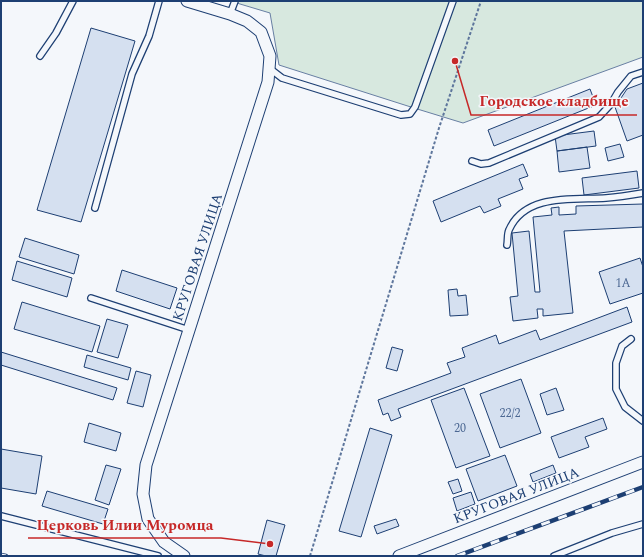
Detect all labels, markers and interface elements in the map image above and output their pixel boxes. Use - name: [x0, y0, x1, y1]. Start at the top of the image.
- callout: Городское кладбище: [471, 88, 637, 115]
- text: Городское кладбище: [479, 90, 629, 113]
- street label: КРУГОВАЯ УЛИЦА: [167, 190, 228, 324]
- house number: 1А: [615, 274, 631, 293]
- house number: 22/2: [499, 404, 521, 423]
- house number: 20: [454, 419, 466, 438]
- street label: КРУГОВАЯ УЛИЦА: [450, 462, 583, 529]
- callout: Церковь Илии Муромца: [28, 511, 221, 538]
- text: Церковь Илии Муромца: [36, 514, 214, 537]

